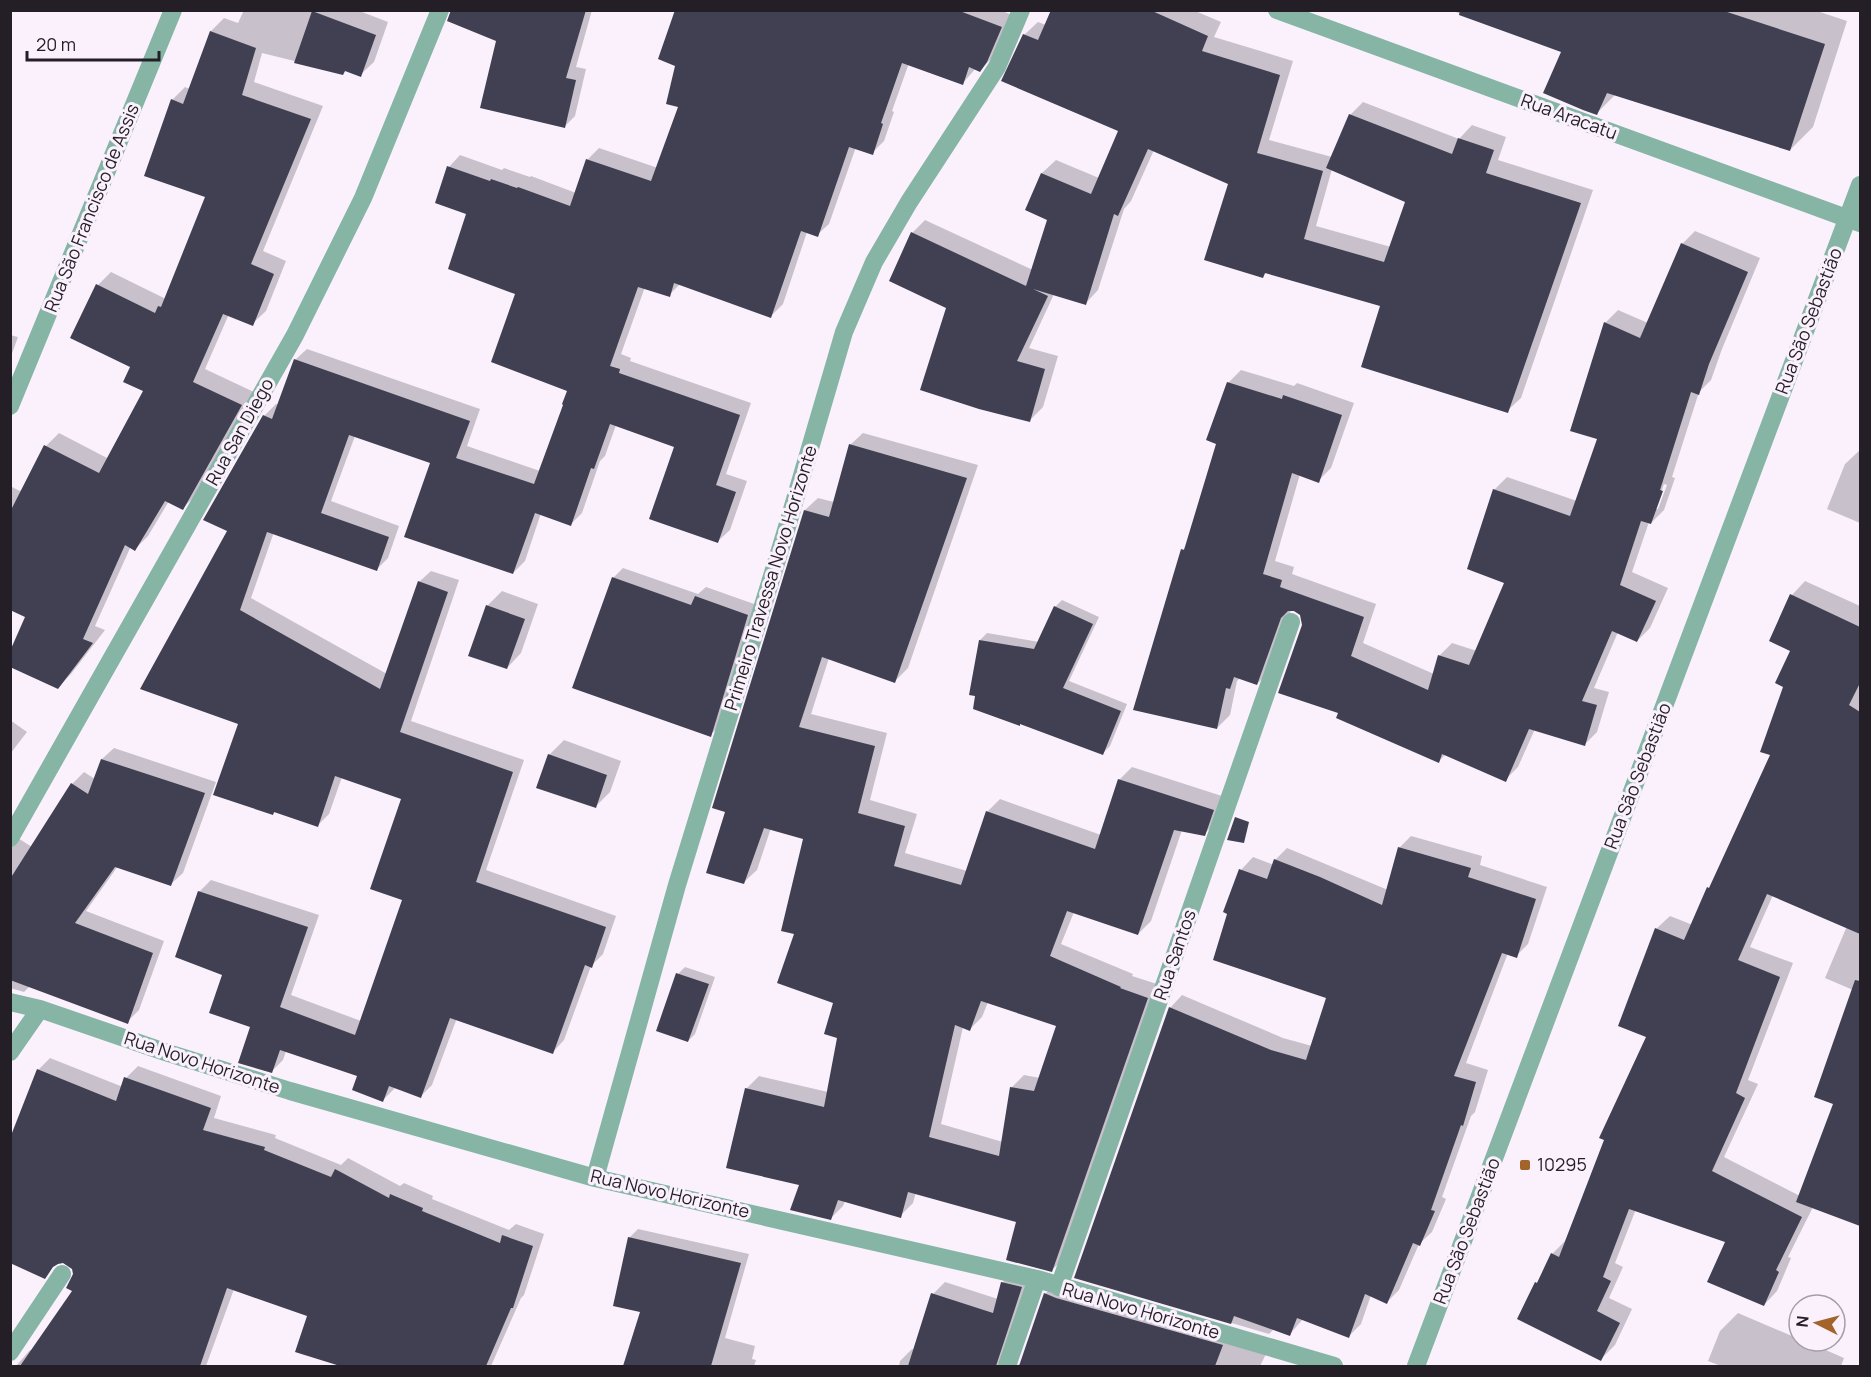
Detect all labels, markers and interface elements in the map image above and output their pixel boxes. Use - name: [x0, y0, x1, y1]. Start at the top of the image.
- scale bar: [27, 24, 159, 62]
- text: 20 m: [36, 32, 76, 56]
- street label: Rua Aracatu: [1518, 88, 1621, 145]
- street label: Rua São Francisco de Assis: [38, 100, 144, 315]
- street label: Rua São Sebastião: [1769, 244, 1847, 397]
- street label: Rua San Diego: [200, 374, 279, 489]
- street label: Primeiro Travessa Novo Horizonte: [718, 442, 822, 713]
- street label: Rua São Sebastião: [1598, 699, 1676, 852]
- street label: Rua Santos: [1147, 906, 1201, 1003]
- street label: Rua Novo Horizonte: [121, 1026, 283, 1099]
- place label: 10295: [1537, 1152, 1587, 1176]
- street label: Rua São Sebastião: [1427, 1154, 1505, 1307]
- marker: 10295: [1518, 1158, 1532, 1172]
- street label: Rua Novo Horizonte: [588, 1163, 752, 1223]
- street label: Rua Novo Horizonte: [1060, 1276, 1223, 1344]
- north arrow: [1787, 1293, 1847, 1353]
- text: N: [1791, 1315, 1814, 1328]

